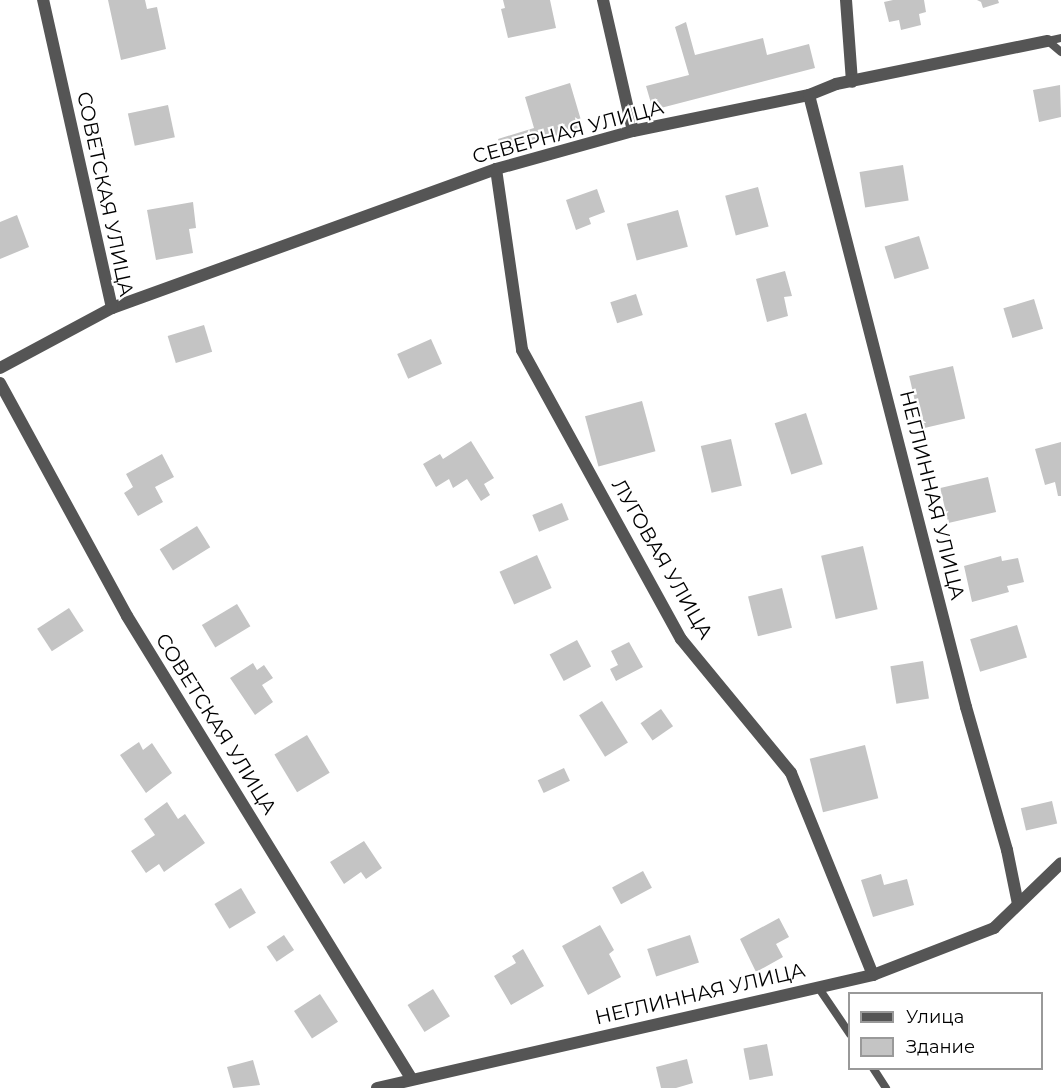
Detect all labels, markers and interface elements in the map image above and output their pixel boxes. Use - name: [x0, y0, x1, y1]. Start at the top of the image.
- street label: СОВЕТСКАЯ УЛИЦА: [72, 89, 138, 299]
- street label: СЕВЕРНАЯ УЛИЦА: [470, 95, 666, 169]
- street label: НЕГЛИННАЯ УЛИЦА: [894, 388, 970, 602]
- street label: ЛУГОВАЯ УЛИЦА: [606, 475, 718, 643]
- street label: СОВЕТСКАЯ УЛИЦА: [150, 629, 282, 819]
- street label: НЕГЛИННАЯ УЛИЦА: [592, 958, 808, 1030]
- legend: [848, 992, 1043, 1070]
- text: Улица: [906, 1006, 964, 1028]
- text: Здание: [906, 1036, 975, 1058]

